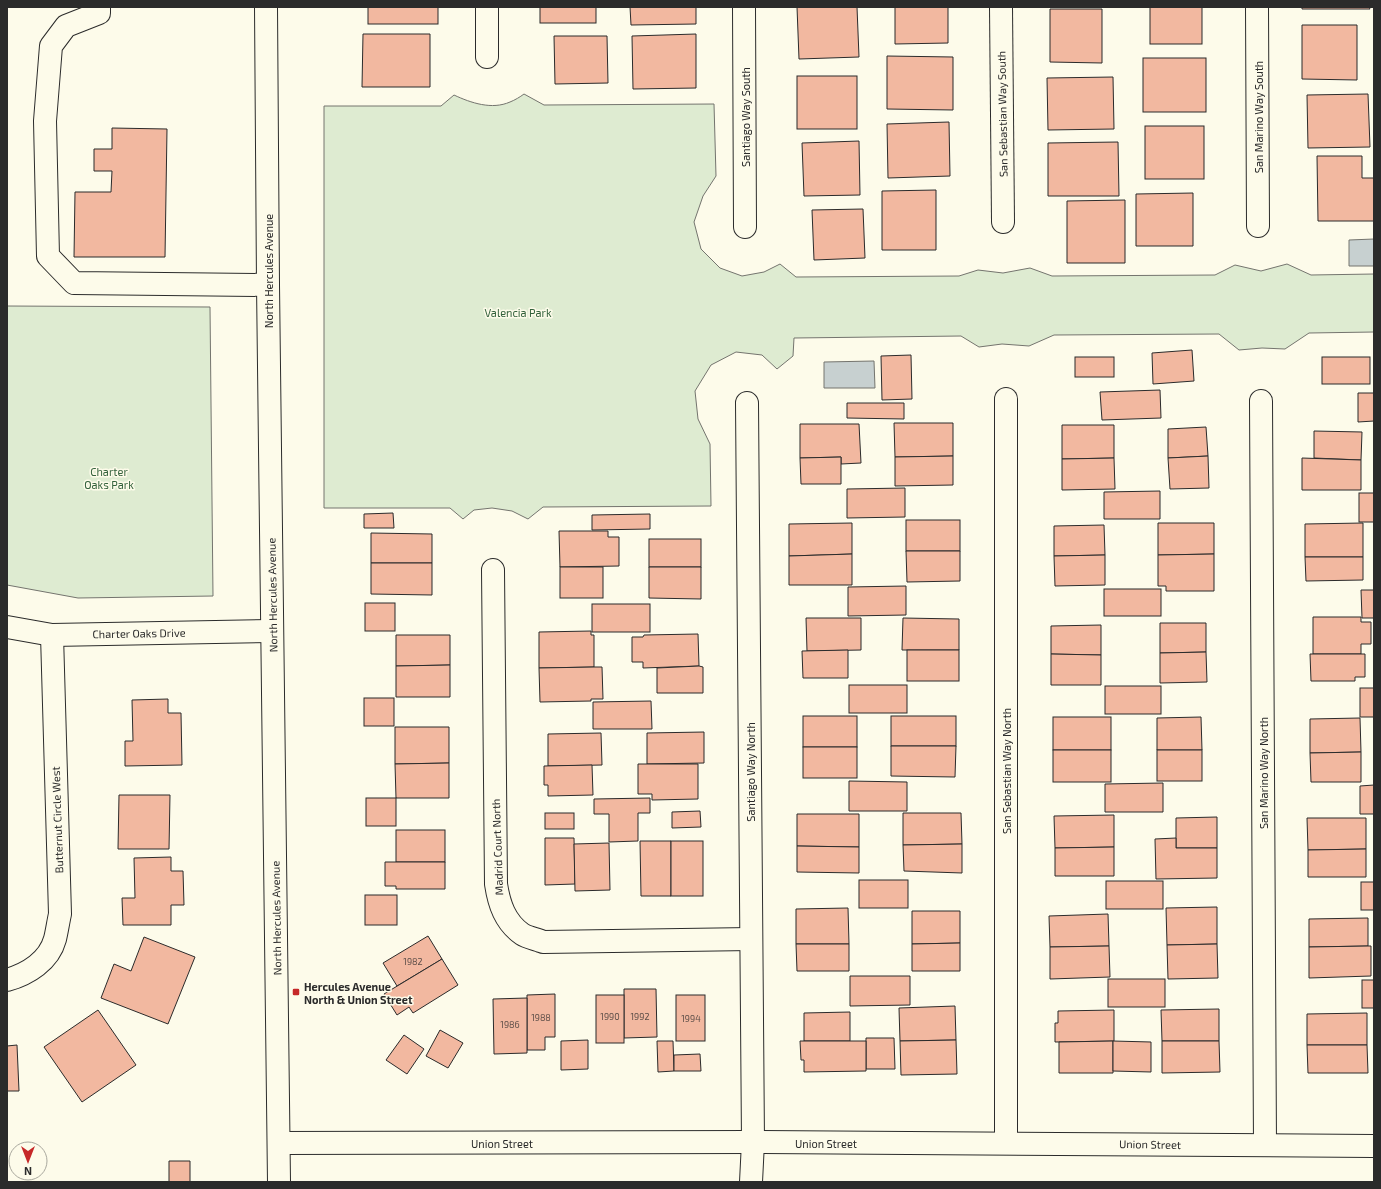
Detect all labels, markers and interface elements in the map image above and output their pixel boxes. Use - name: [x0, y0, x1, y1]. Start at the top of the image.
- street label: San Sebastian Way South: [994, 51, 1010, 177]
- street label: San Marino Way South: [1252, 61, 1265, 173]
- street label: Santiago Way South: [739, 67, 752, 167]
- street label: North Hercules Avenue: [262, 214, 275, 328]
- park label: Valencia Park: [484, 306, 552, 319]
- park label: Charter Oaks Park: [84, 465, 134, 491]
- street label: North Hercules Avenue: [265, 538, 279, 652]
- street label: Charter Oaks Drive: [92, 626, 186, 640]
- street label: San Sebastian Way North: [1000, 708, 1013, 834]
- street label: San Marino Way North: [1257, 717, 1270, 829]
- street label: Santiago Way North: [744, 722, 757, 822]
- street label: Butternut Circle West: [49, 766, 65, 874]
- street label: Madrid Court North: [489, 798, 505, 896]
- street label: North Hercules Avenue: [269, 861, 283, 975]
- house number: 1982: [403, 956, 423, 967]
- place label: Hercules Avenue North & Union Street: [304, 980, 413, 1006]
- marker: Hercules Avenue North & Union Street: [291, 987, 301, 997]
- house number: 1990: [600, 1011, 620, 1022]
- house number: 1992: [631, 1011, 649, 1022]
- house number: 1988: [531, 1012, 551, 1023]
- house number: 1994: [681, 1013, 701, 1024]
- house number: 1986: [500, 1019, 520, 1030]
- street label: Union Street: [471, 1137, 533, 1150]
- street label: Union Street: [795, 1137, 857, 1150]
- street label: Union Street: [1119, 1137, 1181, 1151]
- north arrow: [8, 1141, 48, 1181]
- text: N: [24, 1165, 32, 1178]

